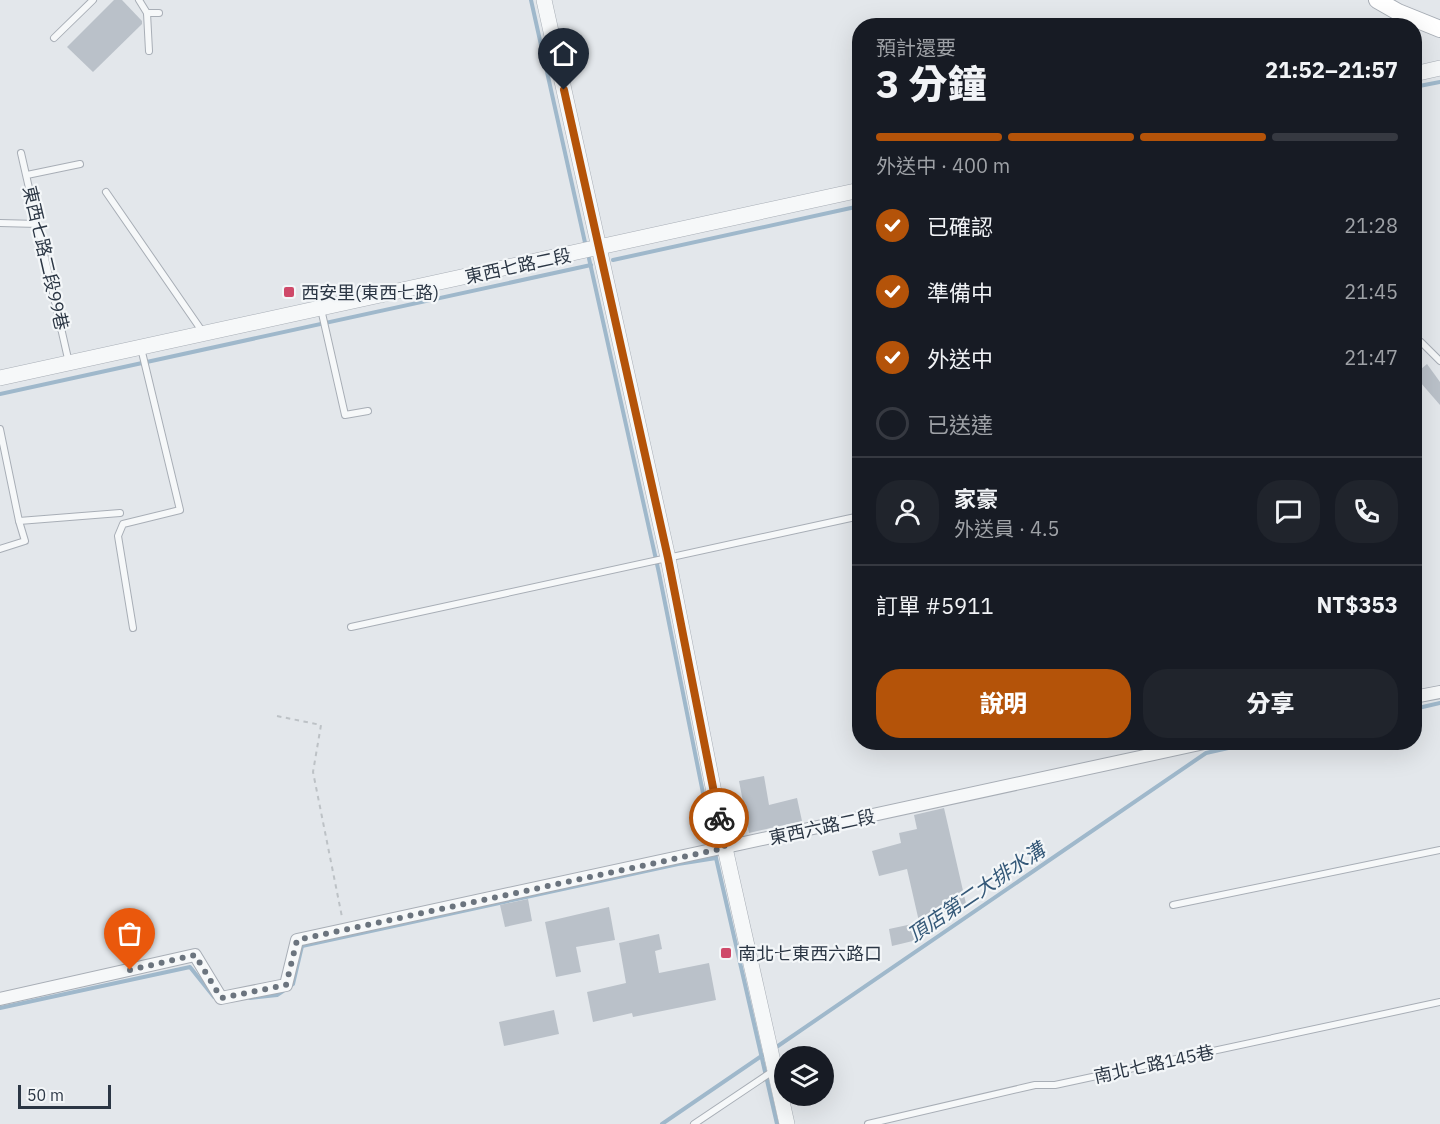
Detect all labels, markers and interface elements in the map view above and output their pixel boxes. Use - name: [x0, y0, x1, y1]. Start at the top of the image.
- pin: [538, 28, 589, 90]
- text: 預計還要: [876, 34, 956, 61]
- icon: home: [547, 37, 580, 70]
- text: 21:52–21:57: [1265, 55, 1398, 84]
- text: 3 分鐘: [876, 58, 987, 109]
- text: 外送中 · 400 m: [876, 152, 1010, 179]
- street label: 東西七路二段99巷: [18, 183, 74, 333]
- icon: check: [876, 209, 909, 242]
- text: 已確認: [927, 212, 993, 241]
- text: 21:28: [1344, 212, 1398, 239]
- street label: 東西七路二段: [463, 244, 573, 288]
- icon: check: [876, 275, 909, 308]
- text: 準備中: [927, 278, 993, 307]
- text: 21:45: [1344, 278, 1398, 305]
- place label: 西安里(東西七路): [301, 281, 439, 304]
- marker: 西安里(東西七路): [282, 285, 296, 299]
- icon: check: [876, 341, 909, 374]
- text: 外送中: [927, 344, 993, 373]
- text: 21:47: [1344, 344, 1398, 371]
- text: 已送達: [927, 410, 993, 439]
- button: person: [876, 480, 939, 543]
- button: chat: [1257, 480, 1320, 543]
- button: phone: [1335, 480, 1398, 543]
- text: 家豪: [954, 484, 998, 513]
- text: 外送員 · 4.5: [954, 515, 1059, 542]
- text: NT$353: [1316, 590, 1398, 619]
- text: 訂單 #5911: [876, 591, 994, 620]
- button: 說明: [876, 669, 1131, 738]
- button: 分享: [1143, 669, 1398, 738]
- courier: [689, 788, 749, 848]
- icon: bike: [703, 802, 736, 835]
- street label: 東西六路二段: [767, 805, 877, 849]
- water label: 頂店第二大排水溝: [902, 834, 1052, 948]
- pin: [104, 908, 155, 970]
- icon: bag: [113, 917, 146, 950]
- place label: 南北七東西六路口: [738, 942, 882, 965]
- marker: 南北七東西六路口: [719, 946, 733, 960]
- street label: 南北七路145巷: [1092, 1040, 1216, 1088]
- map controls: [774, 1046, 834, 1106]
- button: layers: [774, 1046, 834, 1106]
- scale bar: [18, 1082, 111, 1110]
- text: 50 m: [27, 1085, 64, 1105]

